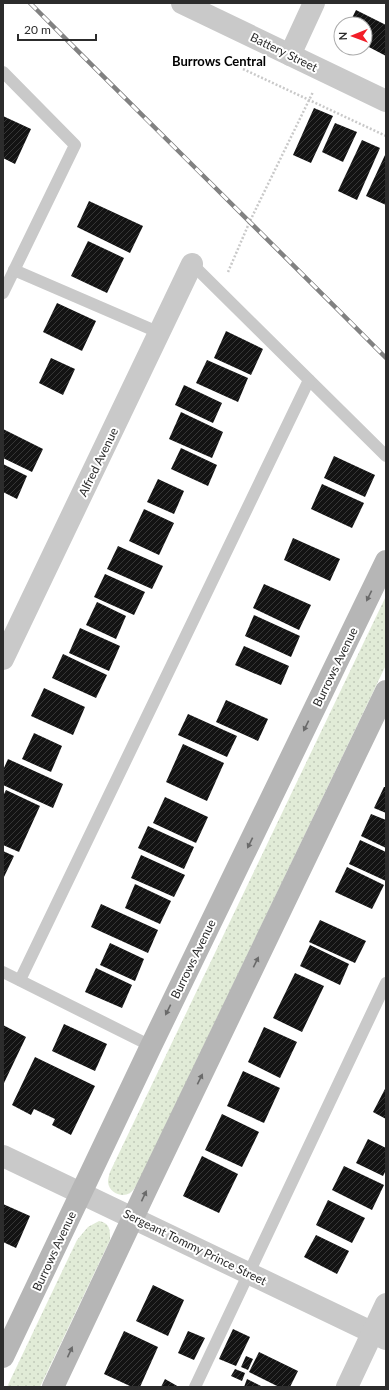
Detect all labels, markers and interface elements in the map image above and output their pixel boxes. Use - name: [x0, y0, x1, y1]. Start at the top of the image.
- scale bar: [18, 16, 96, 42]
- north arrow: [333, 16, 373, 56]
- text: 20 m: [24, 22, 51, 37]
- street label: Battery Street: [248, 29, 321, 75]
- text: N: [336, 32, 349, 41]
- district label: Burrows Central: [172, 53, 266, 69]
- street label: Alfred Avenue: [75, 425, 121, 499]
- one-way arrow: [366, 590, 372, 602]
- street label: Burrows Avenue: [309, 625, 361, 709]
- one-way arrow: [303, 720, 309, 731]
- one-way arrow: [246, 837, 253, 848]
- street label: Burrows Avenue: [167, 917, 219, 1001]
- one-way arrow: [253, 956, 259, 968]
- one-way arrow: [165, 1004, 172, 1016]
- one-way arrow: [197, 1073, 203, 1085]
- one-way arrow: [141, 1190, 147, 1202]
- street label: Sergeant Tommy Prince Street: [121, 1206, 270, 1289]
- street label: Burrows Avenue: [29, 1209, 79, 1293]
- one-way arrow: [67, 1346, 73, 1357]

